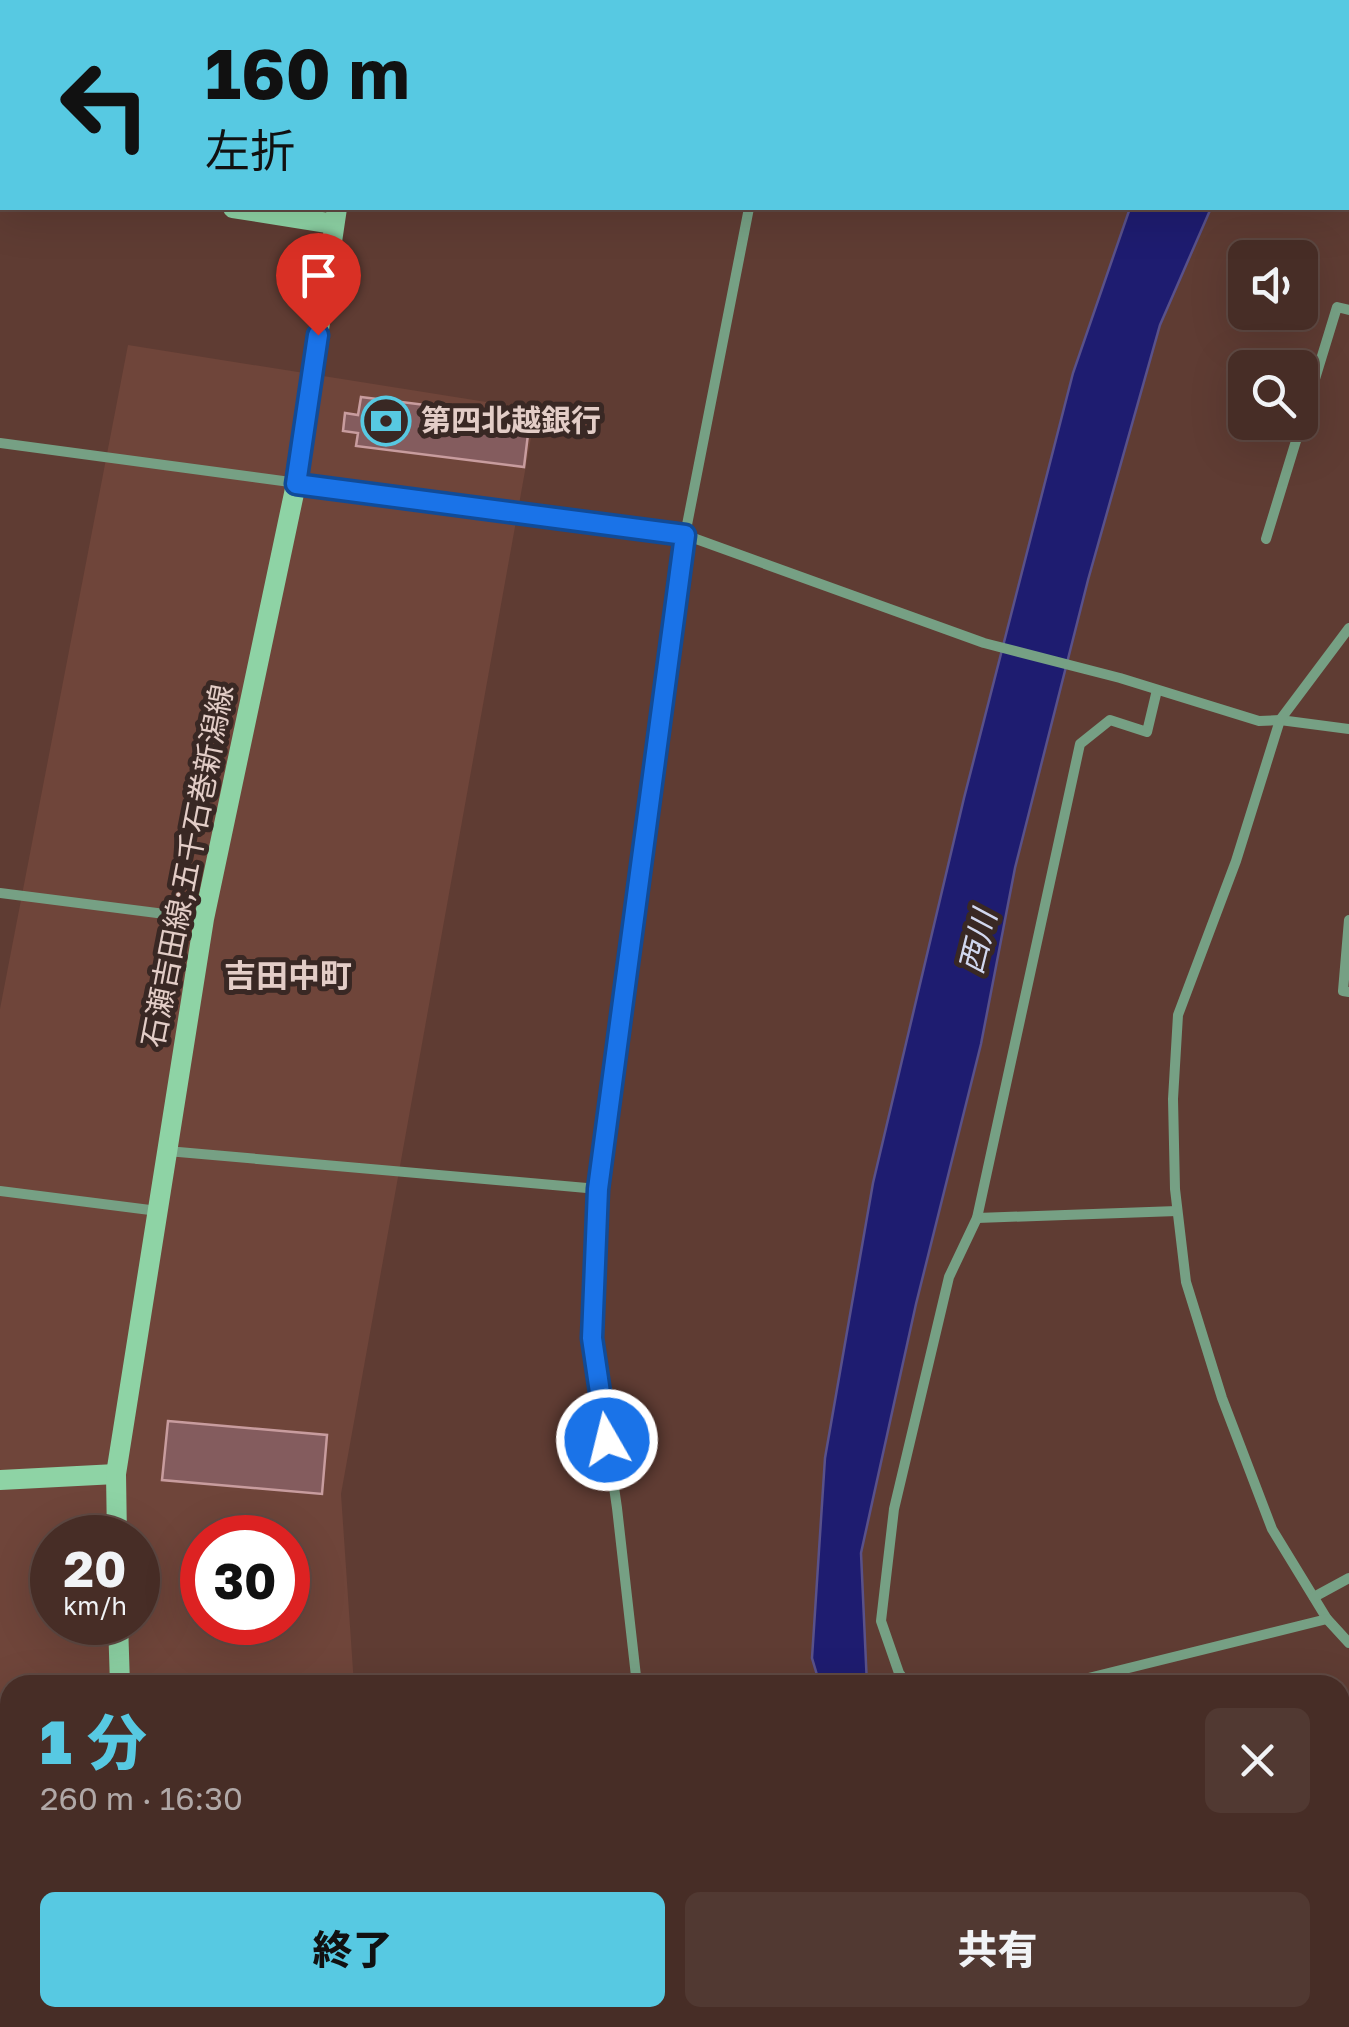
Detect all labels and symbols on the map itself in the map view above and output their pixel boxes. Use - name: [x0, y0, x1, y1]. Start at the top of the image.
- pin: [276, 233, 361, 336]
- bank icon: 第四北越銀行: [360, 395, 412, 447]
- place label: 第四北越銀行: [421, 402, 601, 438]
- street label: 石瀬吉田線;五千石巻新潟線: [134, 681, 240, 1050]
- water label: 西川: [951, 903, 1004, 977]
- district label: 吉田中町: [224, 956, 352, 994]
- position arrow: [555, 1388, 659, 1492]
- speed limit sign: 30: [180, 1515, 310, 1645]

